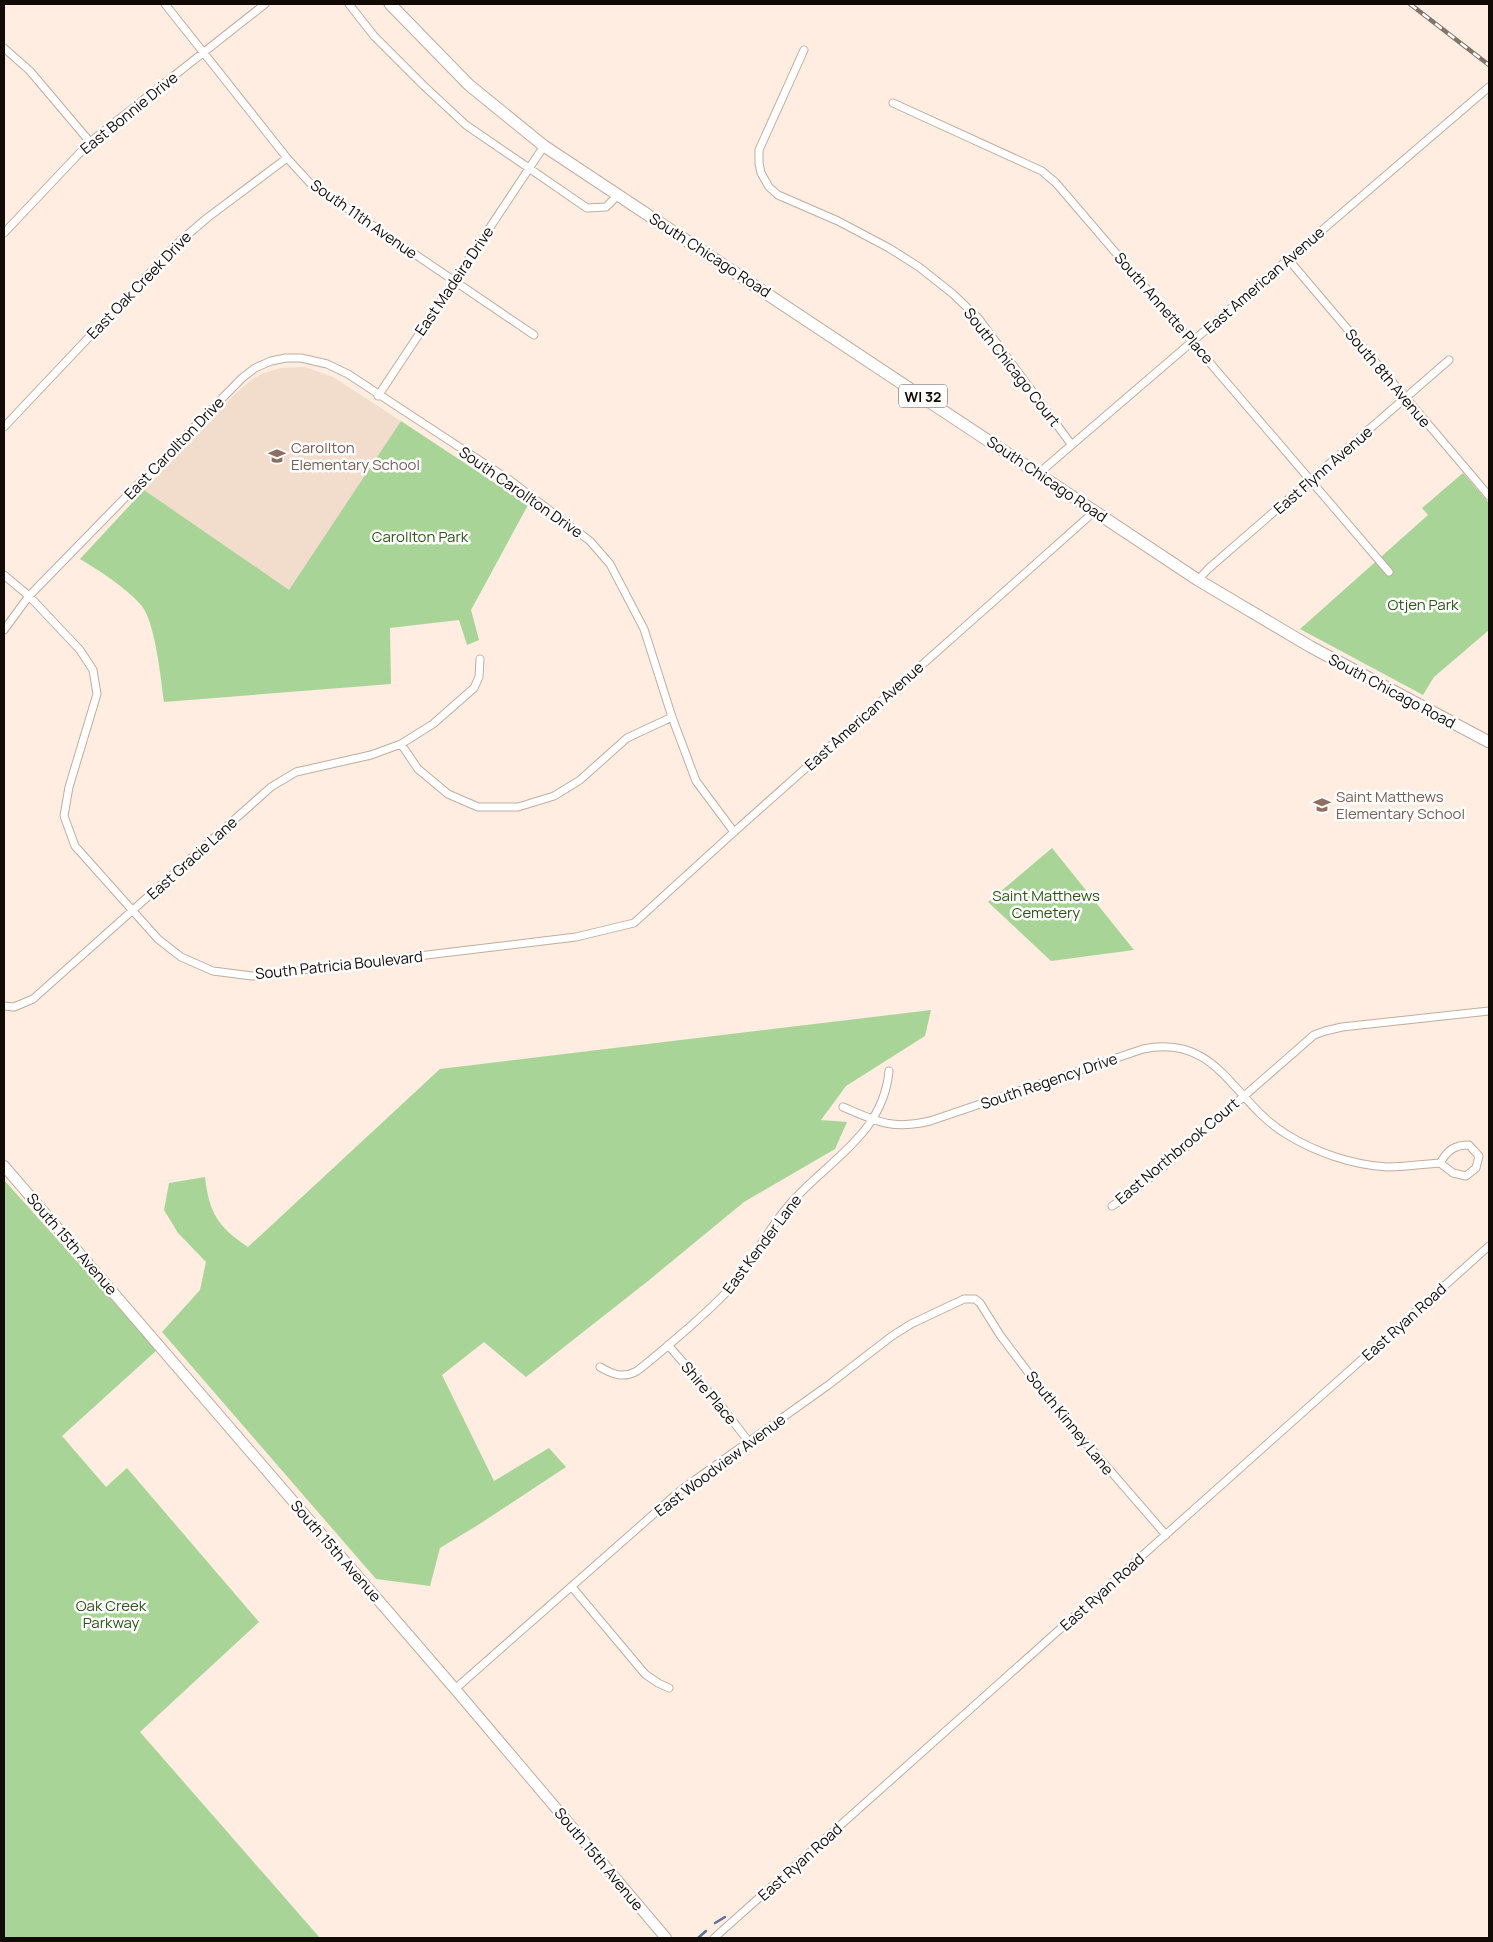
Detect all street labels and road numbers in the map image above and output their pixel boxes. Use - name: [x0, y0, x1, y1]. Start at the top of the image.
- street label: East Bonnie Drive: [76, 67, 182, 159]
- street label: South 11th Avenue: [306, 174, 422, 264]
- street label: South Chicago Road: [645, 208, 775, 302]
- street label: East Madeira Drive: [410, 222, 498, 340]
- street label: East American Avenue: [1199, 222, 1329, 338]
- street label: East Oak Creek Drive: [82, 226, 196, 344]
- street label: South Annette Place: [1110, 248, 1219, 369]
- street label: South Chicago Court: [959, 303, 1065, 431]
- street label: South 8th Avenue: [1340, 324, 1436, 432]
- road number: WI 32: [899, 384, 947, 408]
- street label: East Carollton Drive: [119, 392, 229, 504]
- street label: East Flynn Avenue: [1269, 421, 1377, 519]
- street label: South Chicago Road: [983, 431, 1111, 527]
- street label: South Carollton Drive: [455, 441, 587, 543]
- street label: South Chicago Road: [1325, 649, 1459, 733]
- street label: East American Avenue: [800, 657, 928, 775]
- street label: East Gracie Lane: [142, 812, 242, 904]
- street label: South Patricia Boulevard: [254, 946, 424, 984]
- street label: South Regency Drive: [978, 1048, 1120, 1114]
- street label: East Northbrook Court: [1111, 1093, 1243, 1209]
- street label: South 15th Avenue: [22, 1189, 122, 1300]
- street label: East Kender Lane: [718, 1190, 806, 1298]
- street label: East Ryan Road: [1357, 1279, 1451, 1365]
- street label: Shire Place: [676, 1357, 742, 1429]
- street label: South Kinney Lane: [1021, 1367, 1119, 1480]
- street label: East Woodview Avenue: [650, 1409, 790, 1521]
- street label: South 15th Avenue: [286, 1496, 386, 1607]
- street label: East Ryan Road: [1055, 1549, 1149, 1635]
- street label: South 15th Avenue: [550, 1803, 649, 1915]
- street label: East Ryan Road: [753, 1819, 847, 1905]

